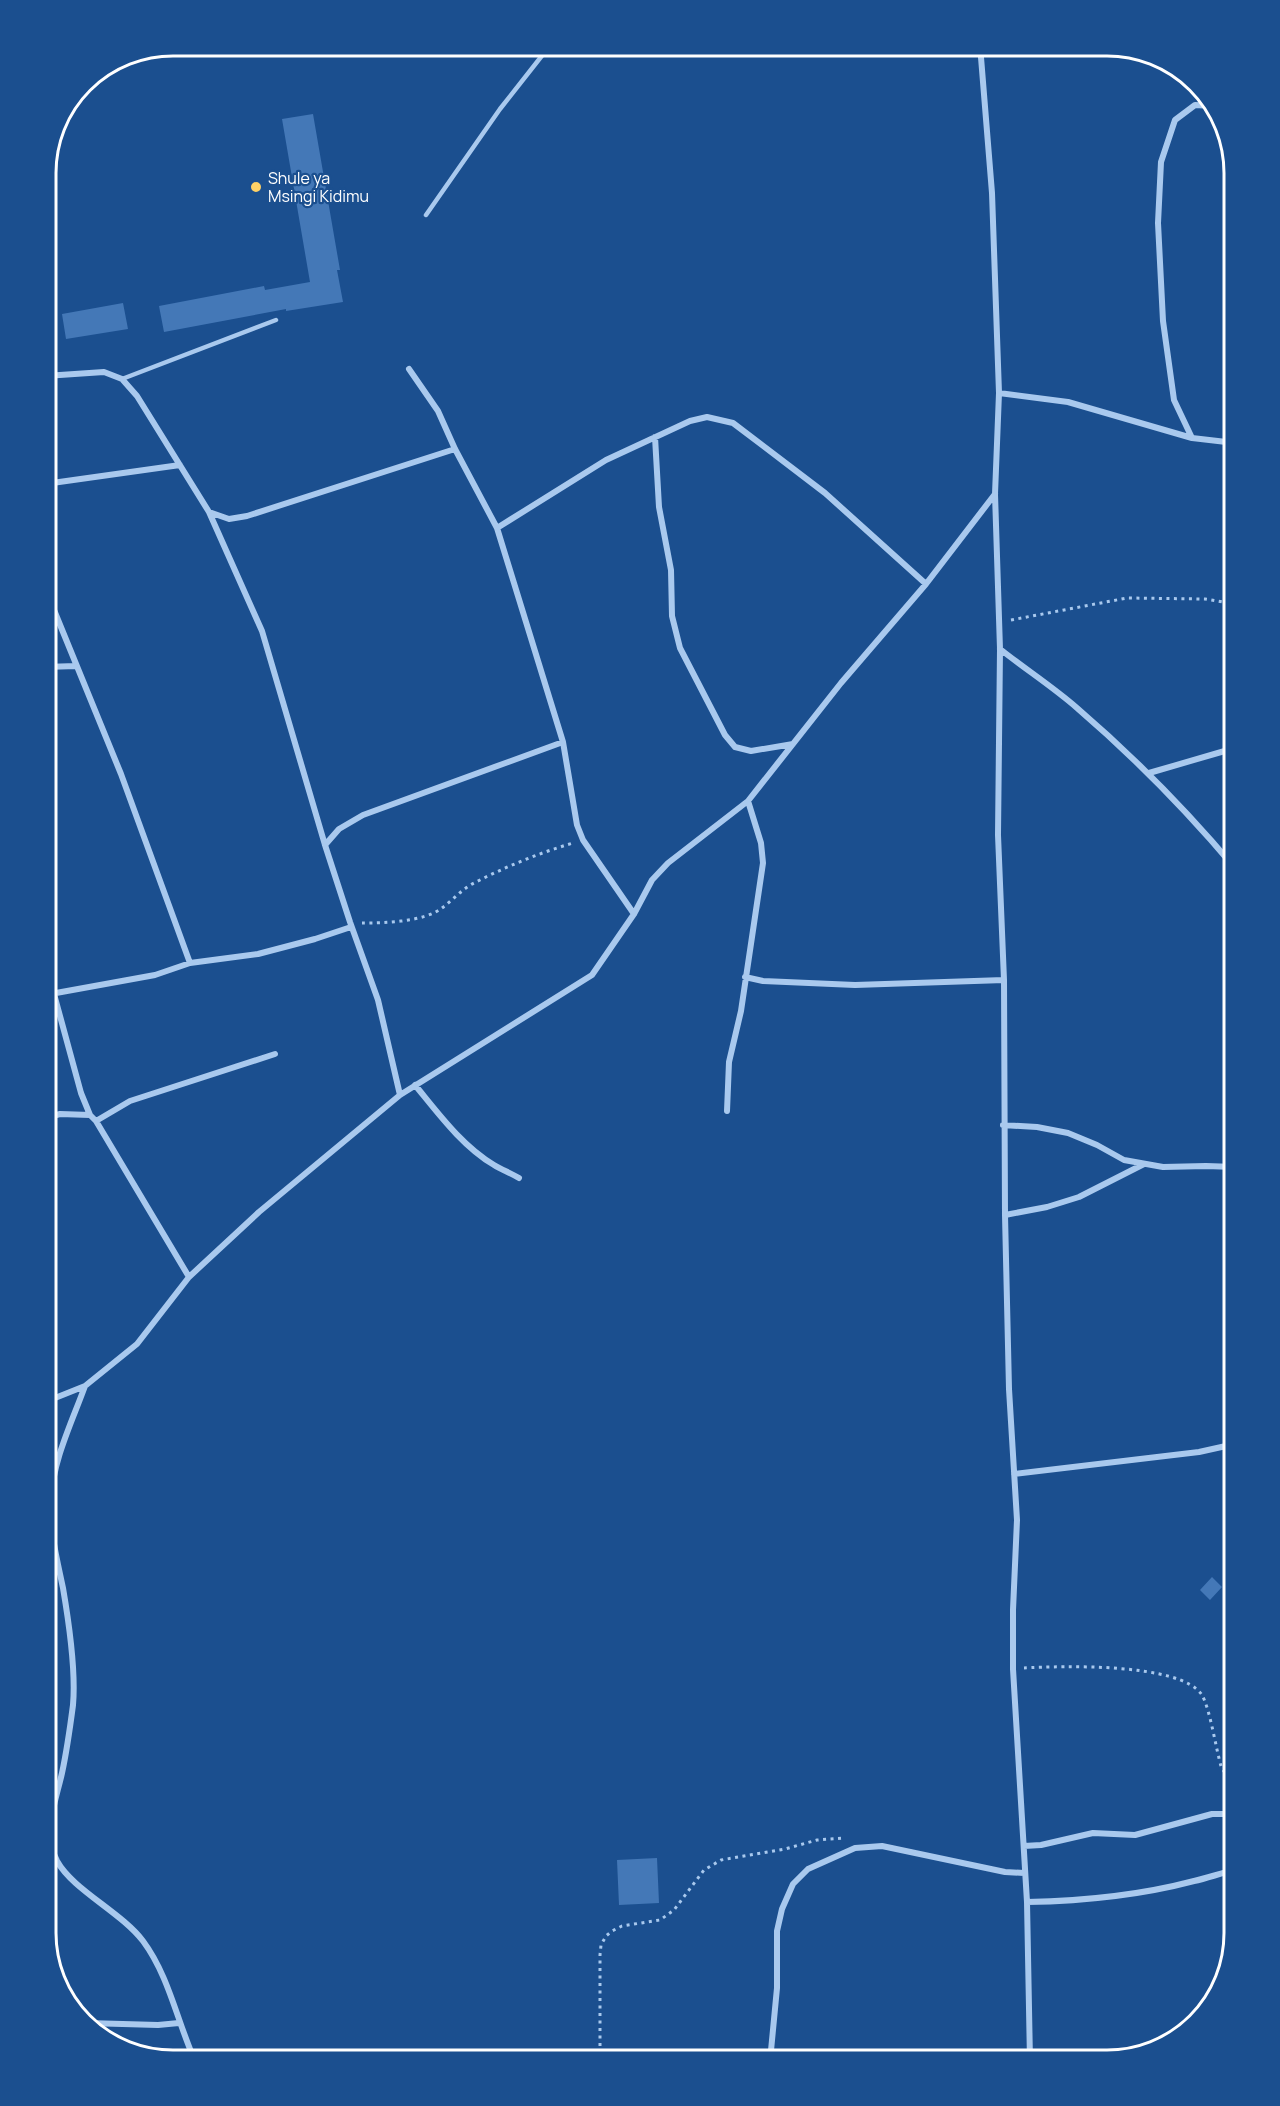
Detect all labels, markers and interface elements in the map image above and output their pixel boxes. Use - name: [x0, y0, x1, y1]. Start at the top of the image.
- place label: Shule ya Msingi Kidimu: [268, 167, 369, 207]
- marker: Shule ya Msingi Kidimu: [249, 180, 263, 194]

